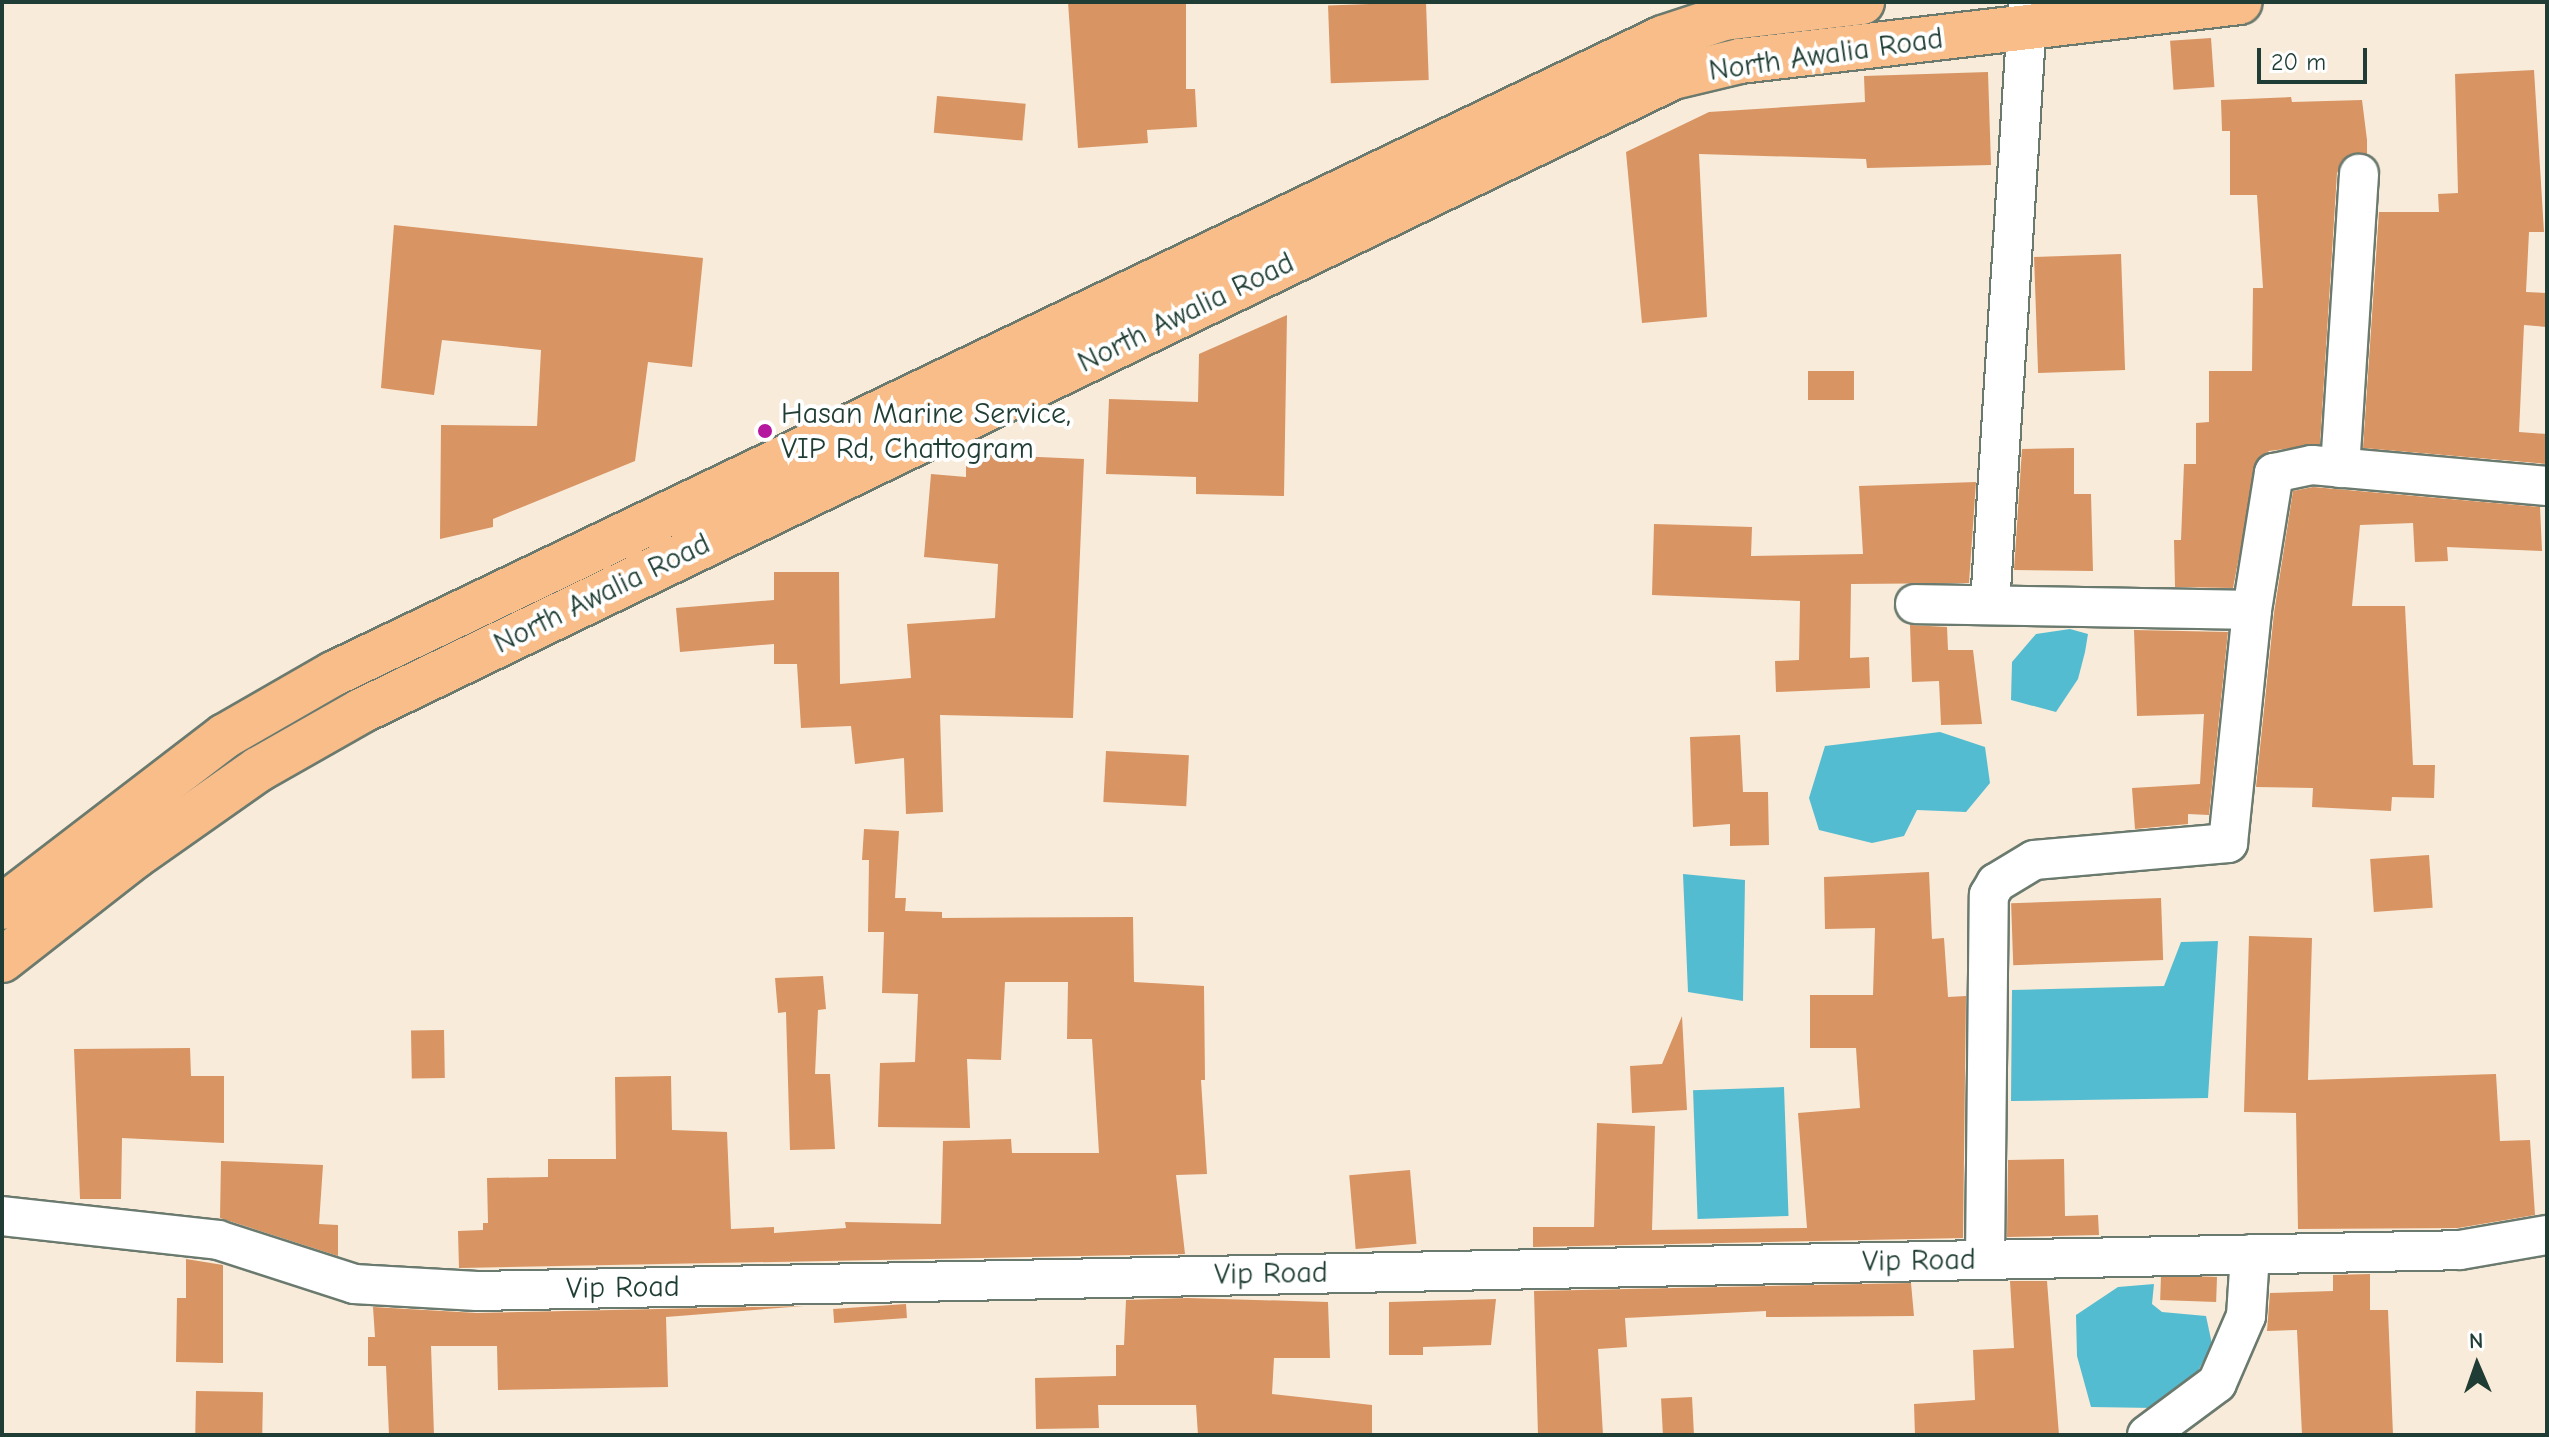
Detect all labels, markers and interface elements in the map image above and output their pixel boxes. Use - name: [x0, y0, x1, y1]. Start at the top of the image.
- street label: North Awalia Road: [1707, 21, 1945, 89]
- scale bar: [2261, 32, 2371, 82]
- text: 20 m: [2271, 48, 2326, 76]
- street label: North Awalia Road: [1072, 245, 1300, 381]
- place label: Hasan Marine Service, VIP Rd, Chattogram: [781, 396, 1071, 466]
- marker: Hasan Marine Service, VIP Rd, Chattogram: [756, 422, 774, 440]
- street label: North Awalia Road: [488, 526, 716, 662]
- street label: Vip Road: [1862, 1242, 1976, 1280]
- street label: Vip Road: [1214, 1255, 1328, 1293]
- street label: Vip Road: [566, 1269, 680, 1307]
- north arrow: [2437, 1325, 2517, 1405]
- text: N: [2469, 1328, 2484, 1354]

